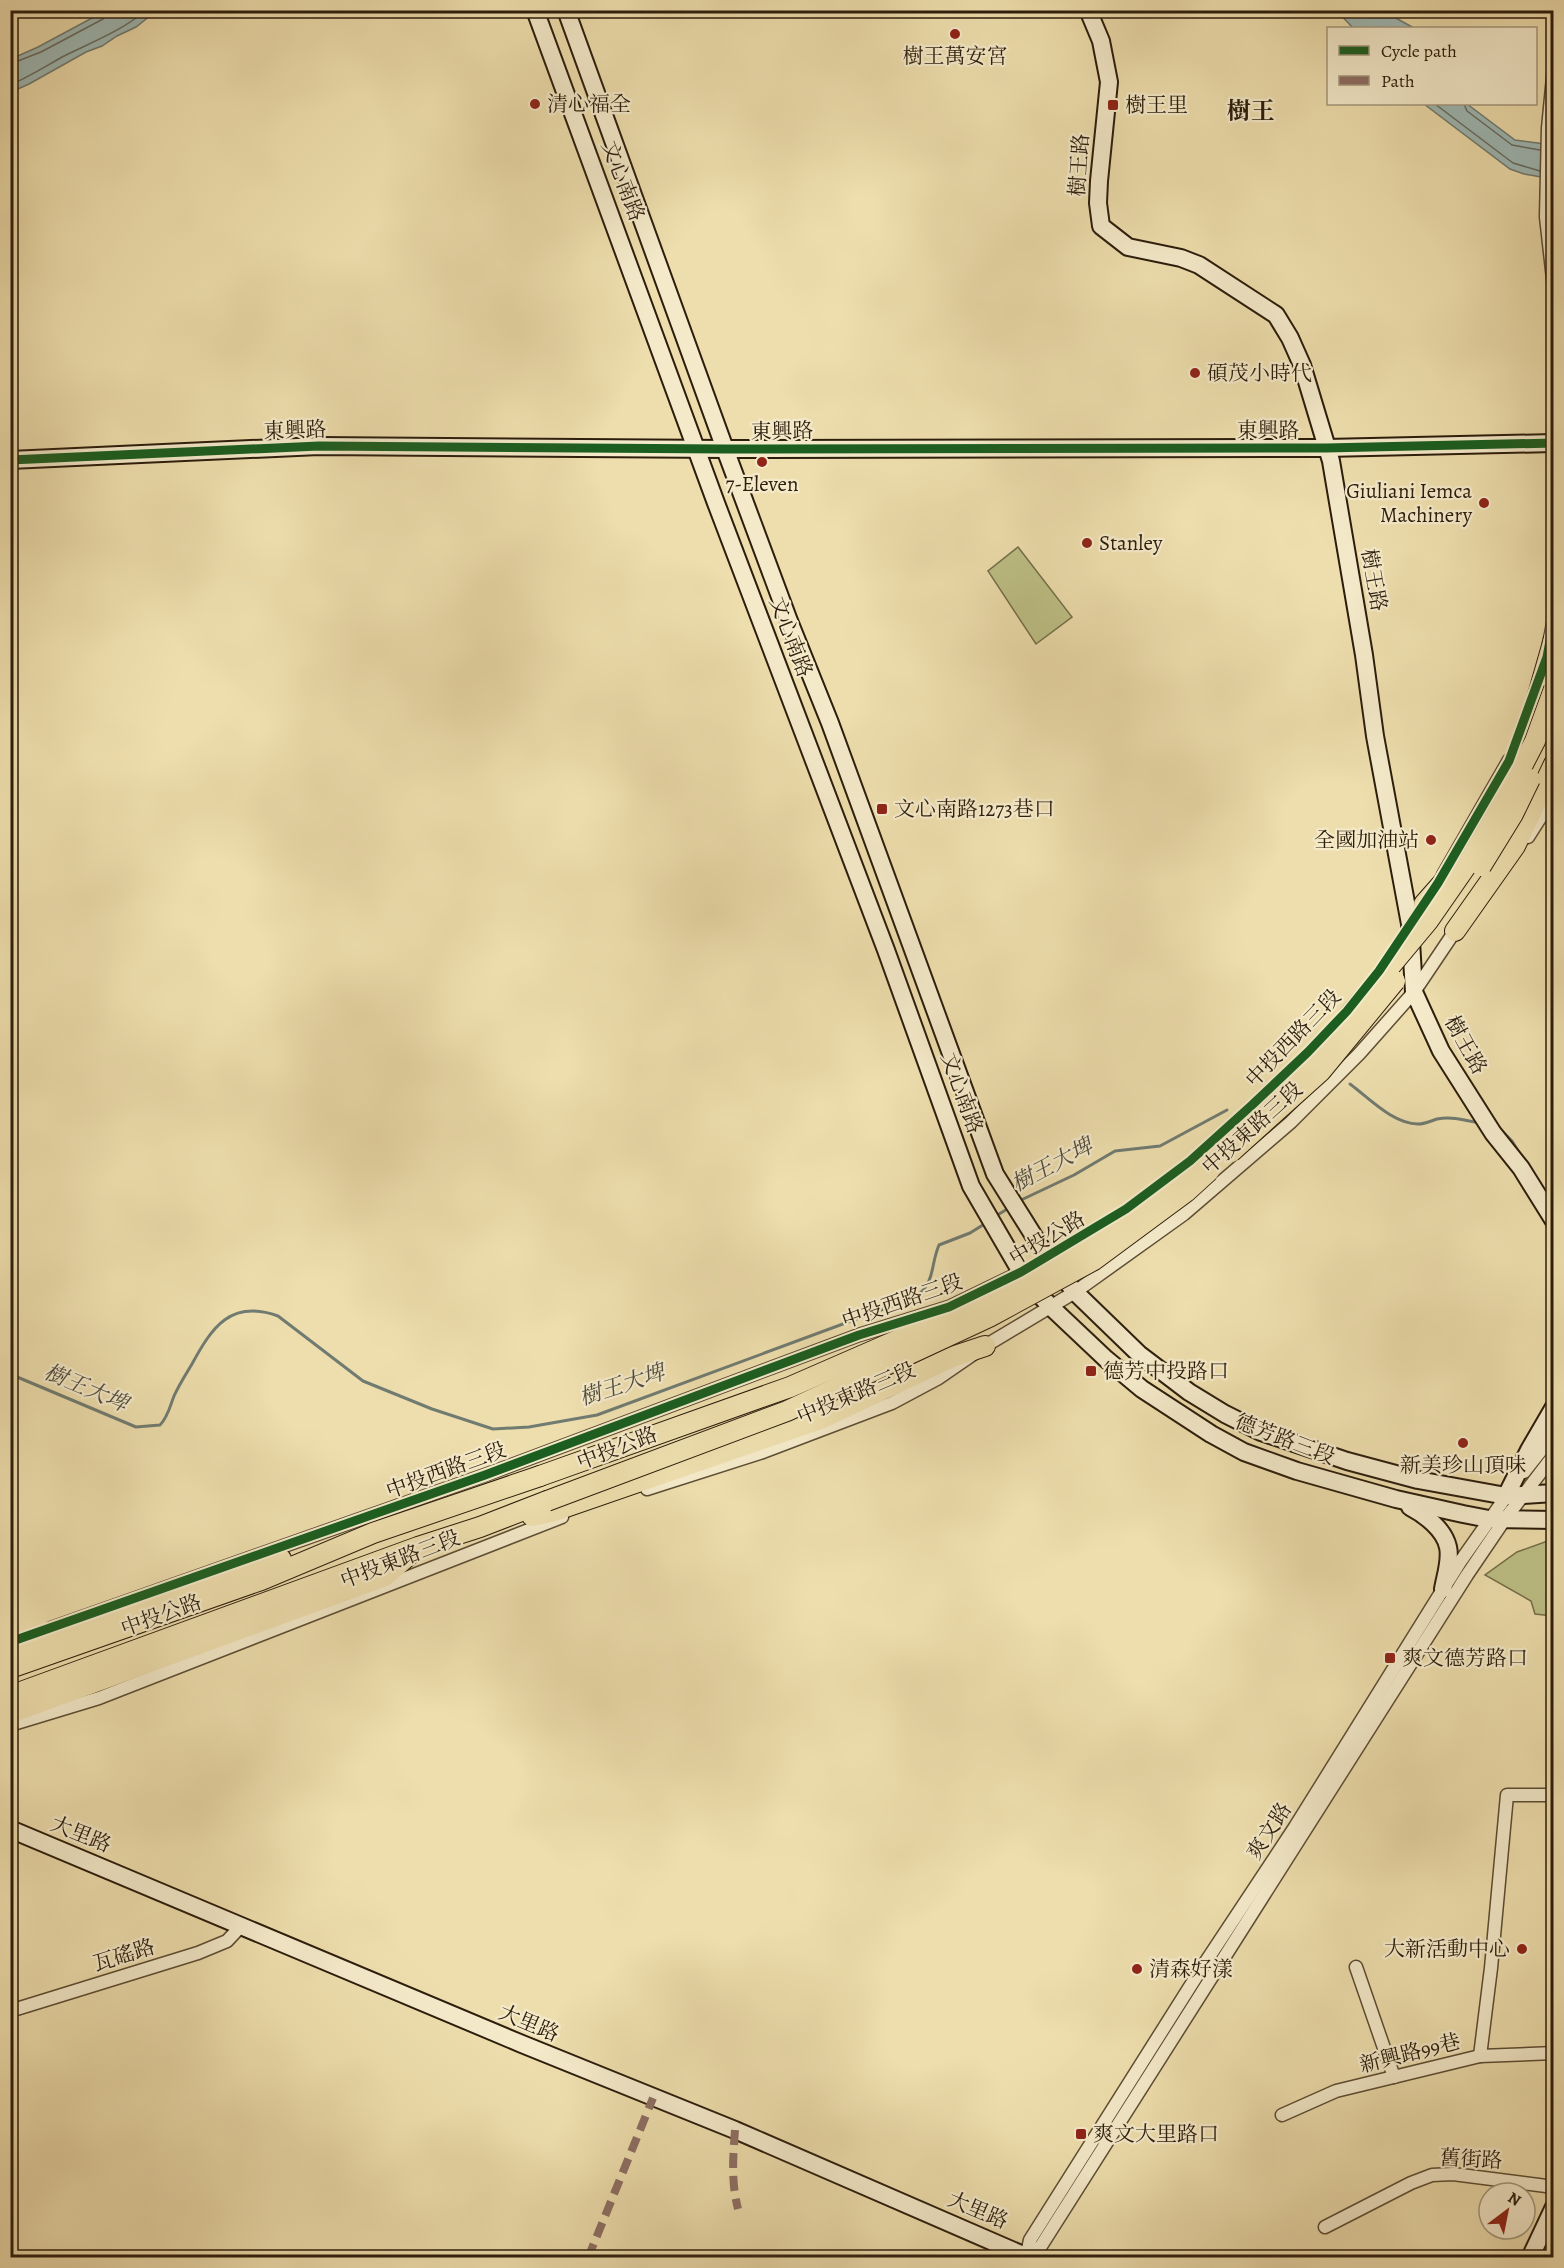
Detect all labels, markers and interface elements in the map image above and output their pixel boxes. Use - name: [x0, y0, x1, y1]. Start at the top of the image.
- marker: 樹王萬安宮: [948, 27, 962, 41]
- legend: [1327, 27, 1537, 105]
- text: Cycle path: [1381, 39, 1457, 63]
- place label: 樹王萬安宮: [903, 42, 1008, 70]
- text: Path: [1381, 69, 1415, 93]
- place label: 清心福全: [547, 90, 631, 118]
- place label: 樹王里: [1125, 91, 1188, 119]
- district label: 樹王: [1227, 95, 1275, 127]
- marker: 清心福全: [528, 97, 542, 111]
- marker: 樹王里: [1106, 98, 1120, 112]
- street label: 樹王路: [1063, 133, 1095, 197]
- street label: 文心南路: [595, 137, 651, 225]
- place label: 碩茂小時代: [1207, 359, 1312, 387]
- marker: 碩茂小時代: [1188, 366, 1202, 380]
- street label: 東興路: [263, 415, 327, 445]
- street label: 東興路: [750, 416, 814, 446]
- street label: 東興路: [1237, 416, 1300, 444]
- marker: 7-Eleven: [755, 455, 769, 469]
- place label: 7-Eleven: [725, 470, 799, 498]
- place label: Giuliani Iemca Machinery: [1346, 477, 1473, 529]
- marker: Giuliani Iemca Machinery: [1477, 496, 1491, 510]
- place label: Stanley: [1099, 529, 1163, 557]
- marker: Stanley: [1080, 536, 1094, 550]
- street label: 樹王路: [1355, 547, 1393, 613]
- street label: 文心南路: [763, 593, 819, 681]
- place label: 文心南路1273巷口: [894, 795, 1055, 823]
- marker: 文心南路1273巷口: [875, 802, 889, 816]
- place label: 全國加油站: [1314, 826, 1419, 854]
- marker: 全國加油站: [1424, 833, 1438, 847]
- street label: 中投西路三段: [1239, 983, 1347, 1093]
- street label: 樹王路: [1438, 1011, 1494, 1079]
- street label: 文心南路: [934, 1049, 990, 1137]
- street label: 中投東路三段: [1196, 1075, 1308, 1181]
- water label: 樹王大埤: [1006, 1130, 1101, 1199]
- street label: 中投公路: [1004, 1204, 1090, 1272]
- street label: 中投西路三段: [838, 1267, 966, 1335]
- street label: 中投東路三段: [793, 1355, 919, 1431]
- water label: 樹王大埤: [576, 1356, 671, 1413]
- water label: 樹王大埤: [40, 1357, 135, 1420]
- place label: 德芳中投路口: [1103, 1357, 1229, 1385]
- marker: 德芳中投路口: [1084, 1364, 1098, 1378]
- street label: 德芳路三段: [1231, 1407, 1339, 1471]
- street label: 中投公路: [573, 1420, 661, 1476]
- street label: 中投西路三段: [382, 1435, 510, 1505]
- marker: 新美珍山頂味: [1456, 1436, 1470, 1450]
- place label: 新美珍山頂味: [1400, 1451, 1526, 1479]
- street label: 中投東路三段: [336, 1523, 464, 1595]
- street label: 中投公路: [117, 1587, 205, 1643]
- place label: 爽文德芳路口: [1402, 1644, 1528, 1672]
- marker: 爽文德芳路口: [1383, 1651, 1397, 1665]
- street label: 爽文路: [1240, 1797, 1298, 1865]
- street label: 大里路: [47, 1809, 115, 1859]
- street label: 瓦磘路: [90, 1932, 158, 1978]
- place label: 大新活動中心: [1384, 1935, 1510, 1963]
- marker: 大新活動中心: [1515, 1942, 1529, 1956]
- place label: 清森好漾: [1149, 1955, 1233, 1983]
- marker: 清森好漾: [1130, 1962, 1144, 1976]
- street label: 大里路: [495, 1998, 563, 2048]
- street label: 新興路99巷: [1357, 2027, 1463, 2079]
- place label: 爽文大里路口: [1093, 2120, 1219, 2148]
- marker: 爽文大里路口: [1074, 2127, 1088, 2141]
- street label: 舊街路: [1439, 2143, 1503, 2175]
- north arrow: [1477, 2181, 1537, 2241]
- street label: 大里路: [944, 2185, 1012, 2235]
- text: N: [1504, 2187, 1525, 2212]

